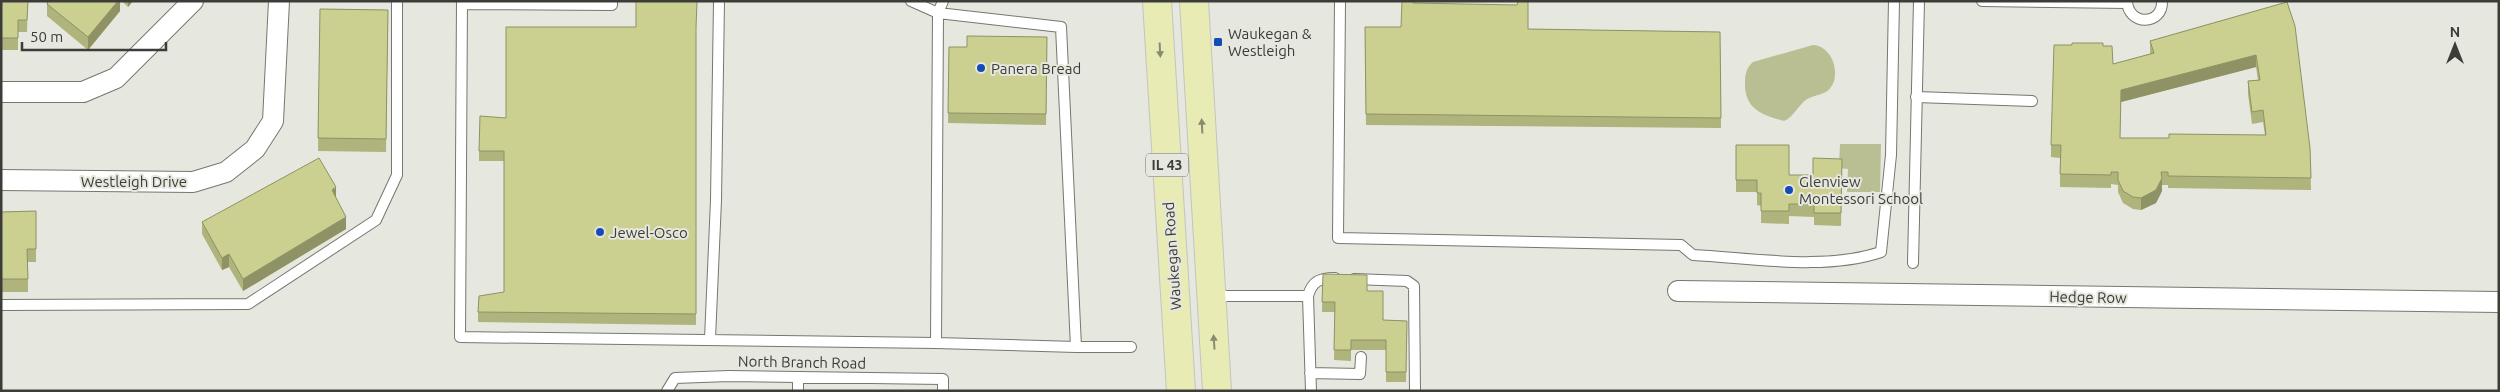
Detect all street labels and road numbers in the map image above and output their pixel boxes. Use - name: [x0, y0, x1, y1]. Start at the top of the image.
- road number: IL 43: [1146, 154, 1188, 176]
- street label: Westleigh Drive: [81, 173, 187, 190]
- street label: Waukegan Road: [1160, 201, 1184, 311]
- street label: Hedge Row: [2049, 288, 2127, 306]
- street label: North Branch Road: [738, 352, 866, 372]

